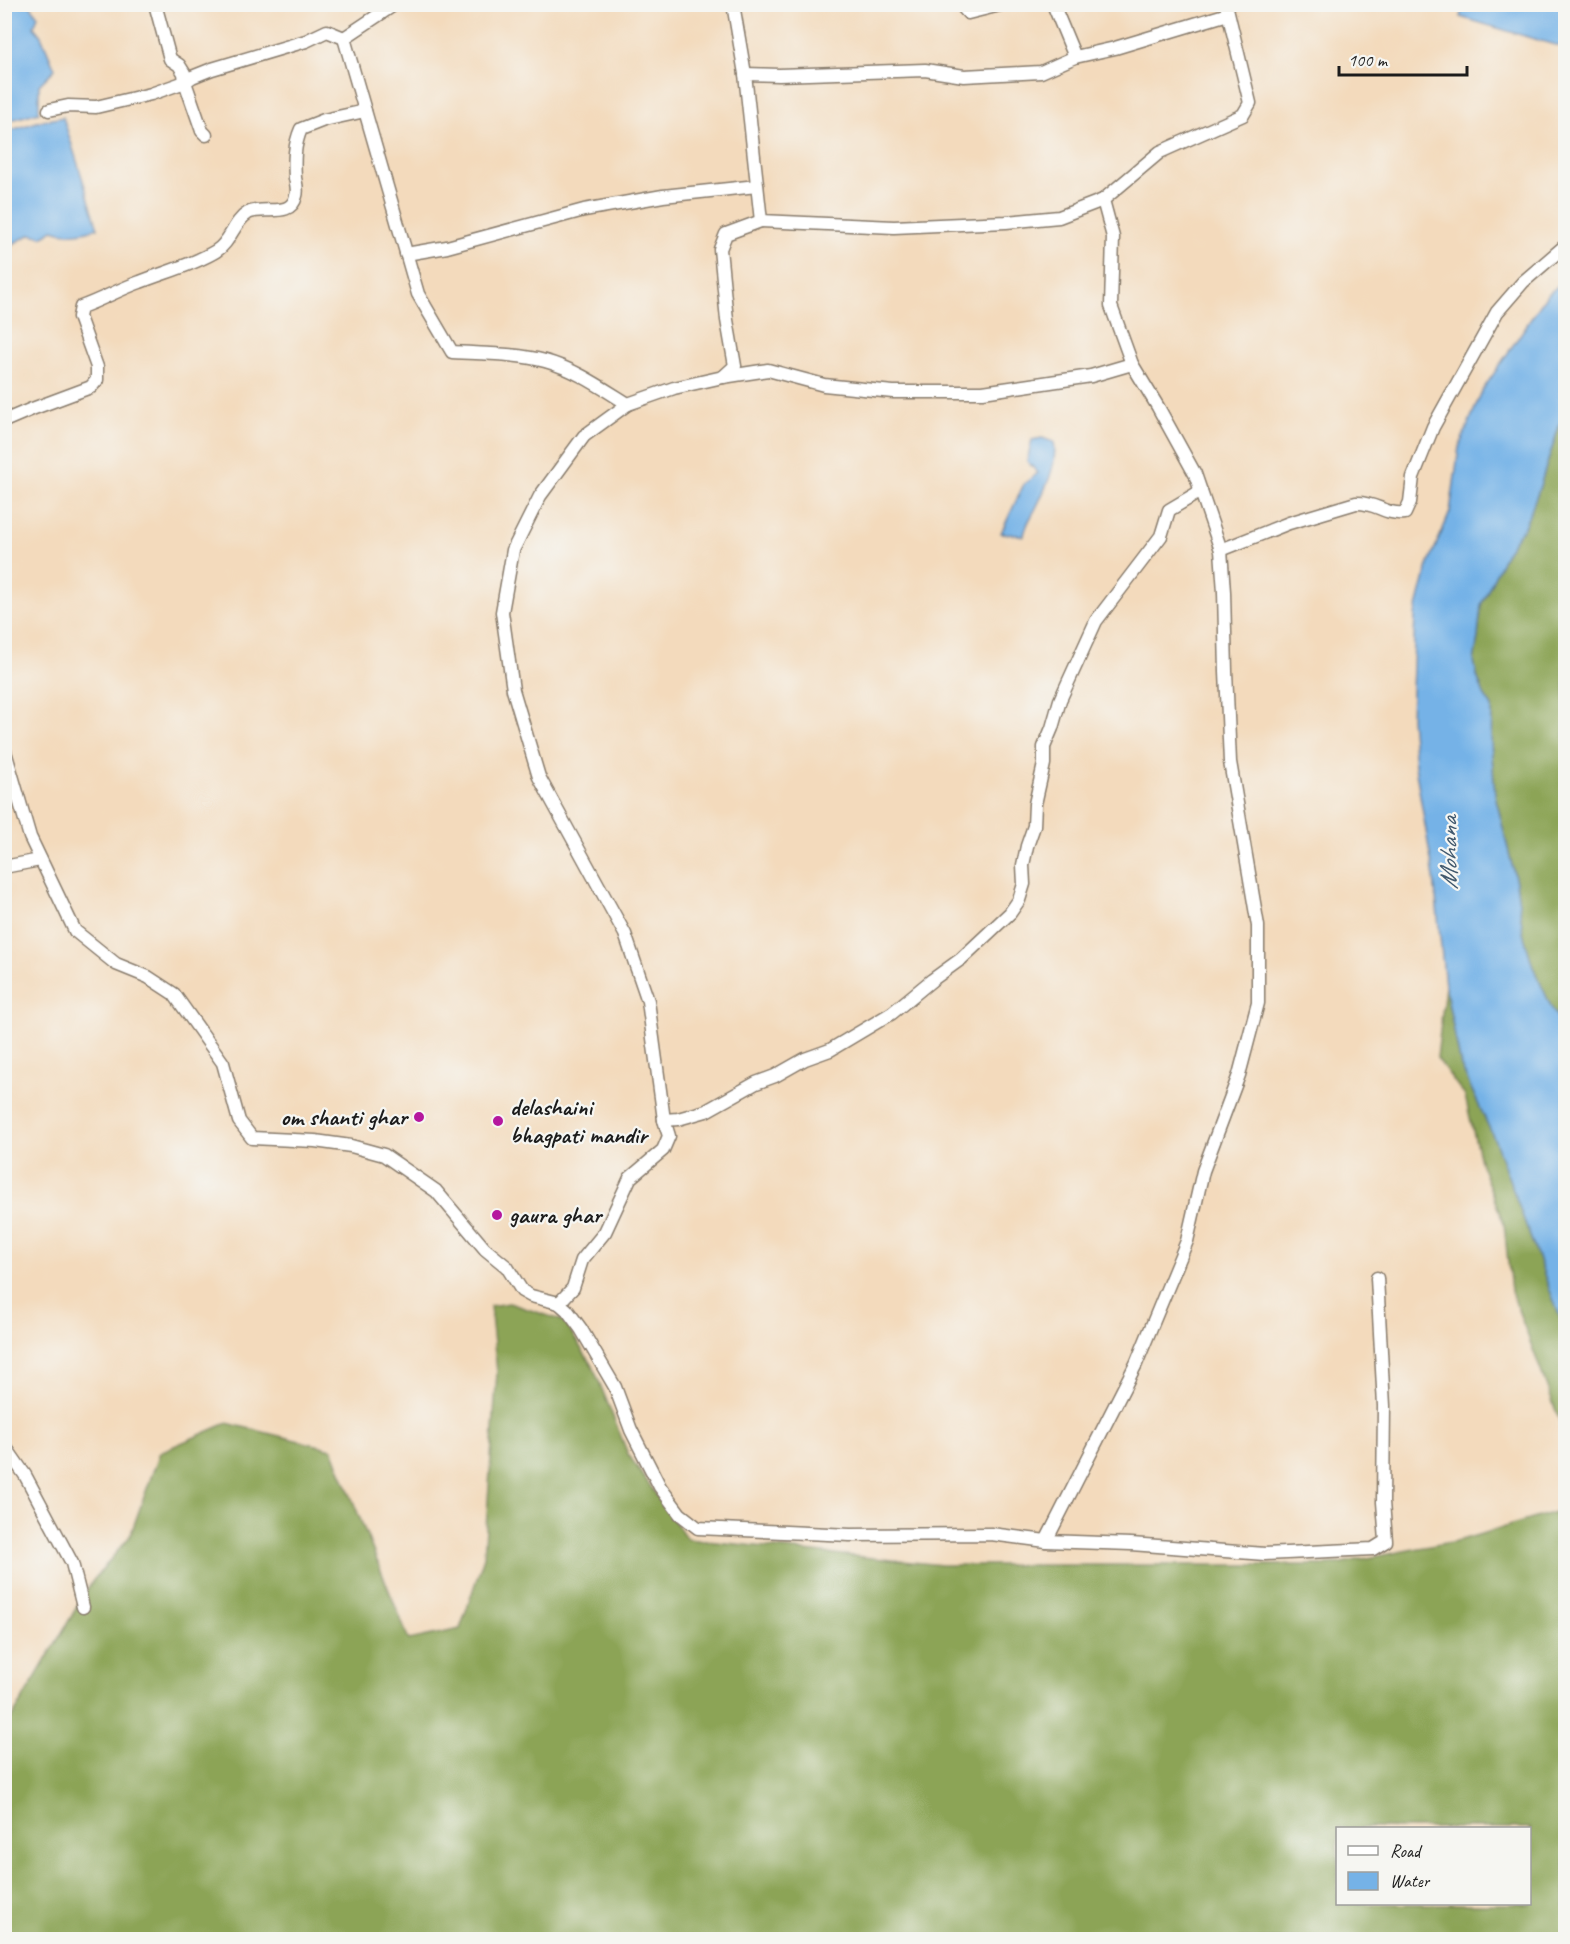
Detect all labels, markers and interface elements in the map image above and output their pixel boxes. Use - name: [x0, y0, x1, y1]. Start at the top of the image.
- scale bar: [1339, 39, 1466, 77]
- text: 100 m: [1348, 49, 1389, 71]
- water label: Mohana: [1432, 813, 1465, 889]
- place label: delashaini bhagpati mandir: [510, 1092, 649, 1150]
- place label: om shanti ghar: [281, 1102, 409, 1132]
- marker: om shanti ghar: [412, 1110, 426, 1124]
- marker: delashaini bhagpati mandir: [491, 1114, 505, 1128]
- place label: gaura ghar: [509, 1200, 604, 1230]
- marker: gaura ghar: [490, 1208, 504, 1222]
- legend: [1336, 1827, 1531, 1905]
- text: Road: [1390, 1840, 1423, 1862]
- text: Water: [1390, 1870, 1431, 1892]

